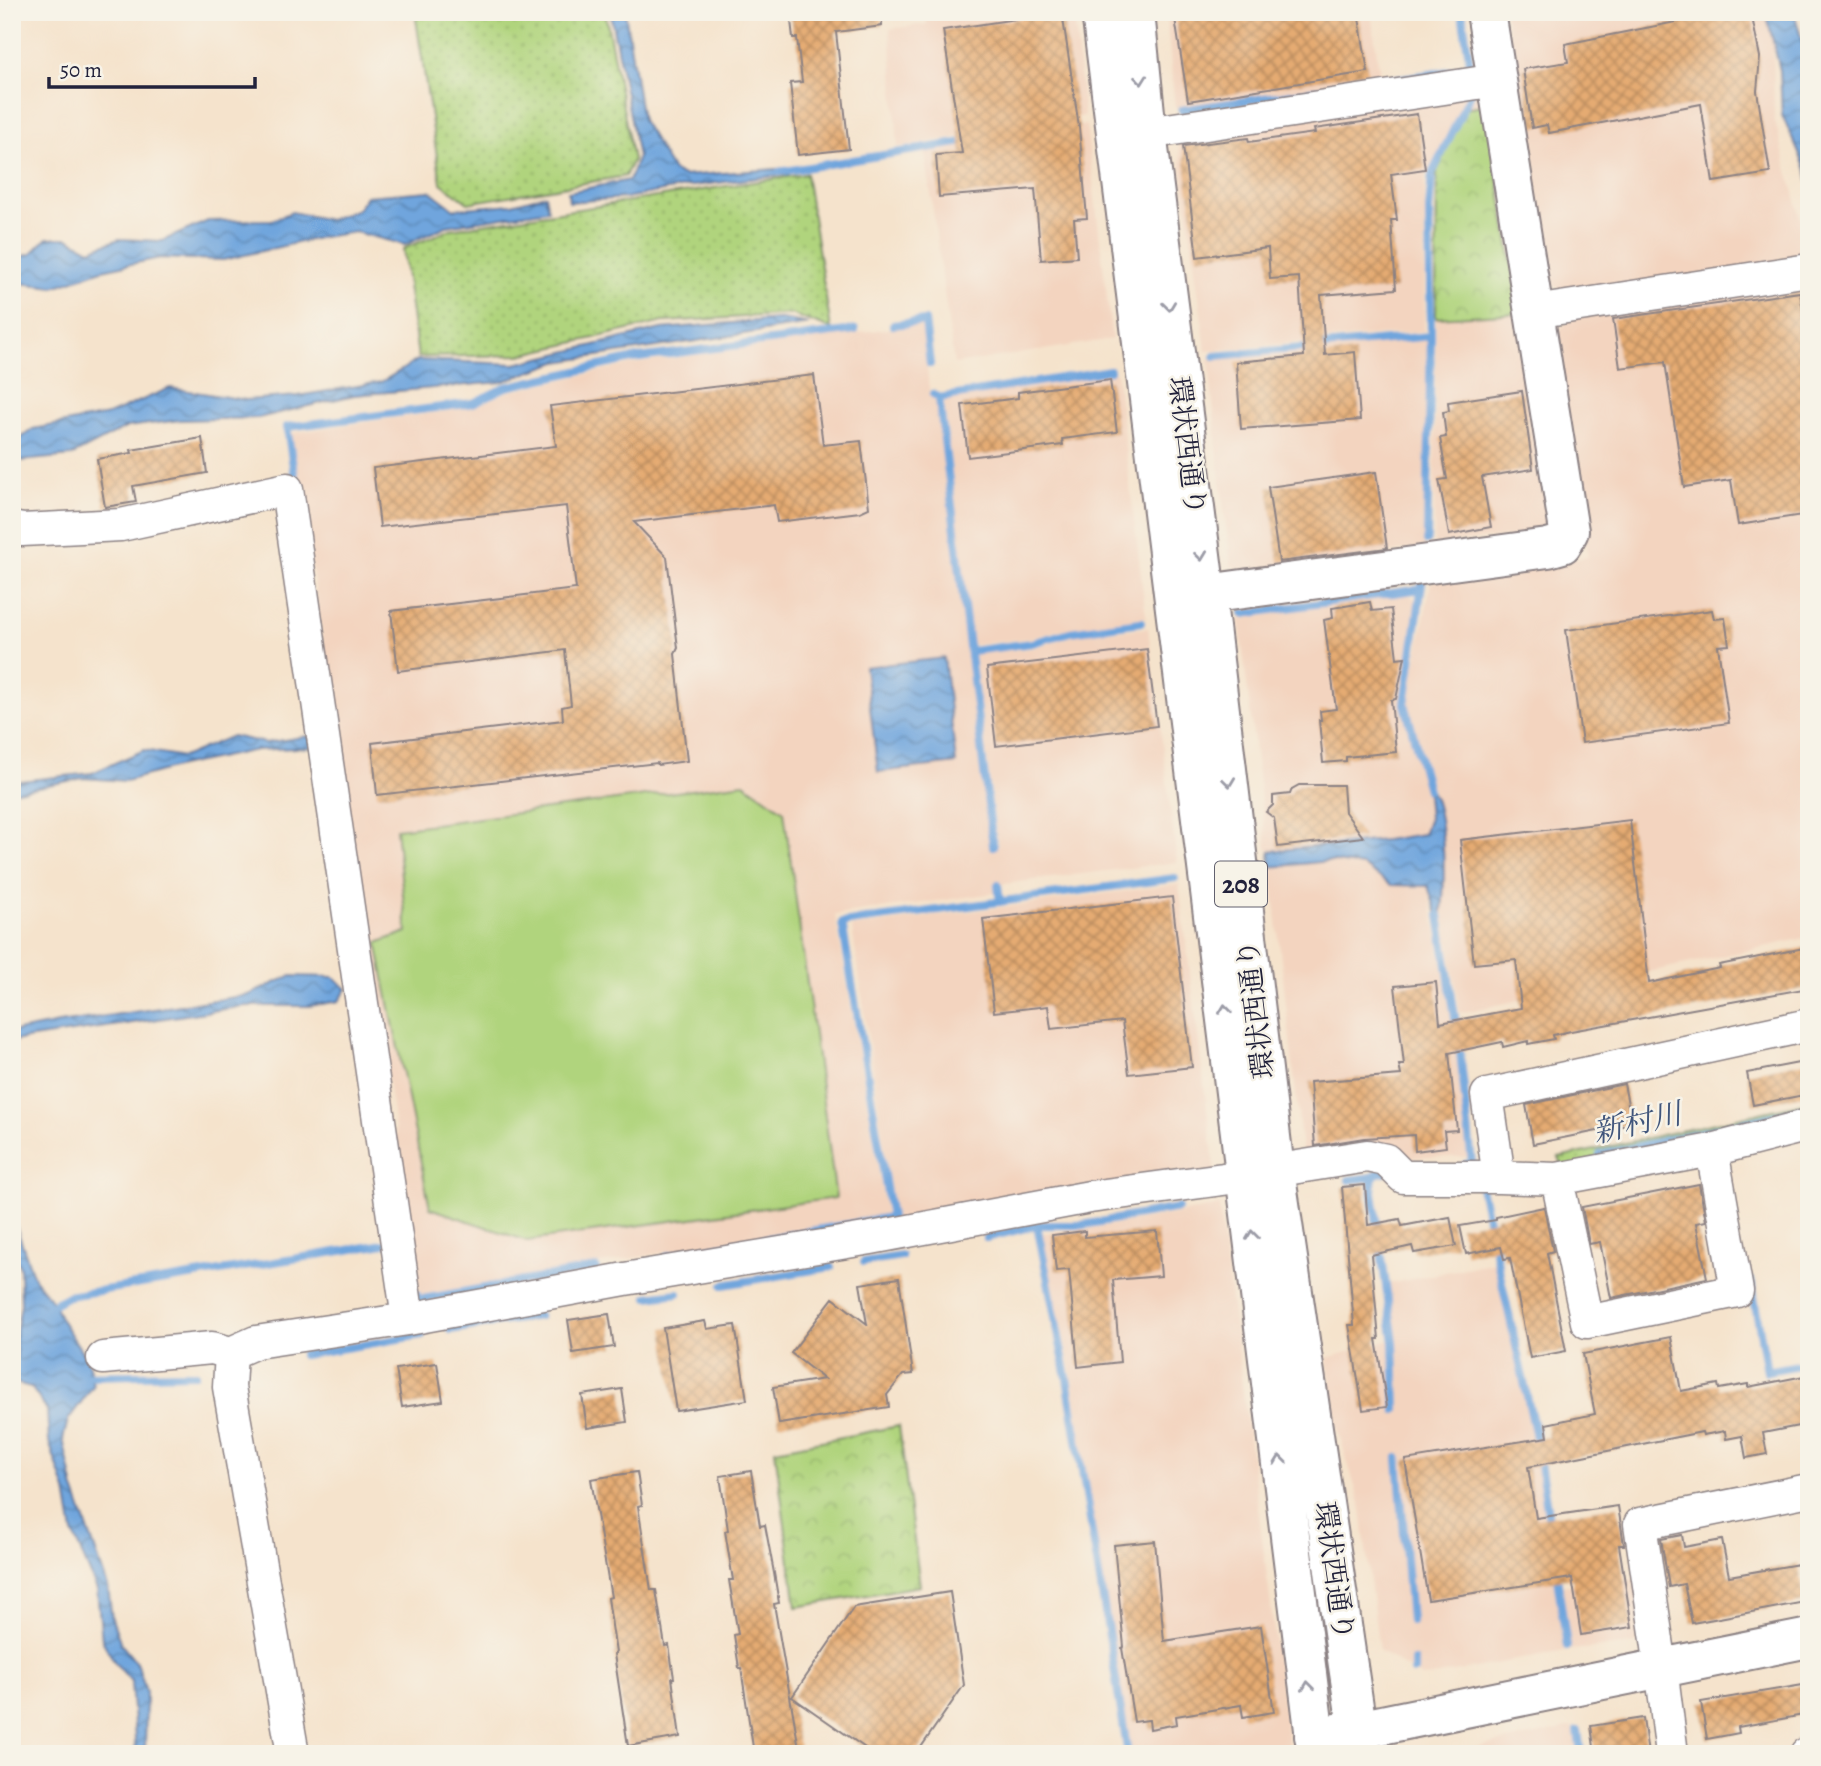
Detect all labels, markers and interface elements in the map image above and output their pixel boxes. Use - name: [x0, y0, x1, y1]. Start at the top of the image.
- scale bar: [49, 46, 256, 90]
- text: 50 m: [60, 56, 102, 84]
- one-way arrow: [1134, 74, 1149, 86]
- one-way arrow: [1162, 300, 1177, 312]
- street label: 環状西通り: [1160, 374, 1214, 518]
- one-way arrow: [1194, 550, 1209, 562]
- one-way arrow: [1221, 776, 1236, 788]
- road number: 208: [1215, 862, 1267, 906]
- street label: 環状西通り: [1229, 937, 1283, 1081]
- one-way arrow: [1217, 1003, 1232, 1014]
- water label: 新村川: [1589, 1093, 1688, 1153]
- one-way arrow: [1244, 1229, 1259, 1240]
- one-way arrow: [1273, 1454, 1288, 1466]
- street label: 環状西通り: [1305, 1499, 1363, 1643]
- one-way arrow: [1301, 1680, 1316, 1692]

